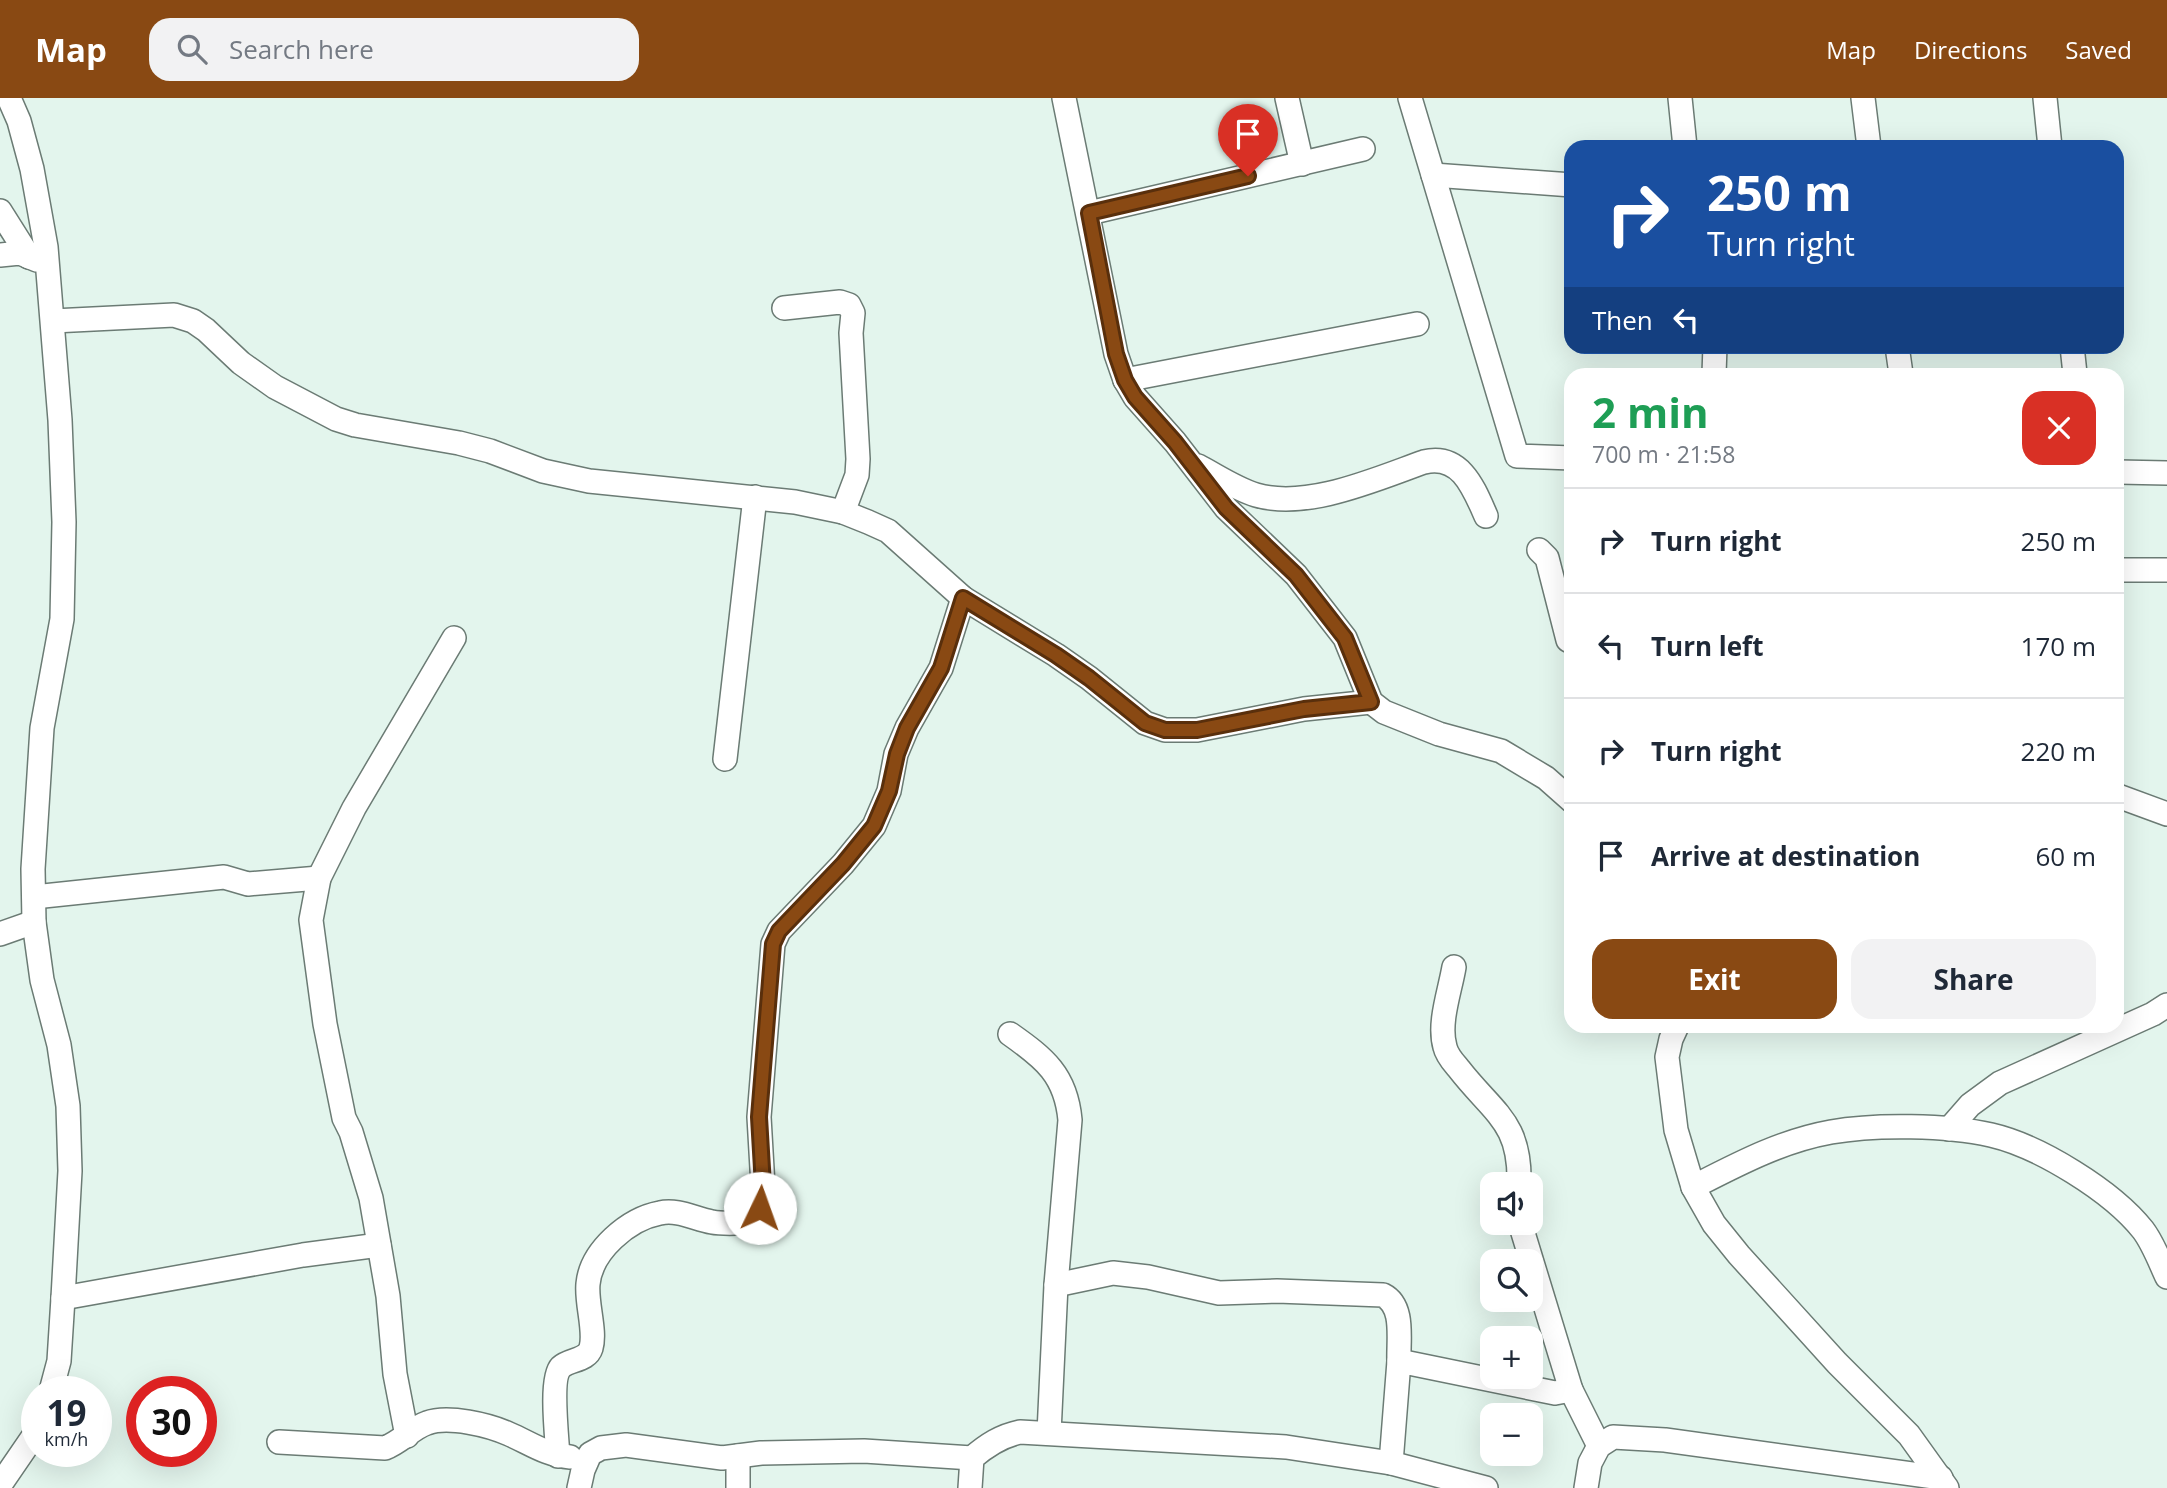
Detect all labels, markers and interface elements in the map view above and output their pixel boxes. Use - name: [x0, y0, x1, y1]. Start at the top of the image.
- search box: [149, 18, 639, 81]
- text: Map: [35, 27, 107, 72]
- icon: search: [173, 30, 211, 68]
- text: Search here: [229, 31, 374, 67]
- text: Map: [1826, 33, 1876, 66]
- text: Directions: [1914, 33, 2027, 66]
- text: Saved: [2065, 33, 2132, 66]
- pin: [1218, 104, 1278, 176]
- icon: arrive: [1229, 115, 1267, 153]
- text: 250 m: [1707, 159, 1852, 225]
- icon: right: [1592, 168, 1683, 259]
- text: Turn right: [1707, 222, 1855, 265]
- icon: left: [1667, 301, 1705, 339]
- text: Then: [1592, 302, 1653, 338]
- text: 2 min: [1592, 383, 1709, 440]
- button: close: [2022, 391, 2096, 465]
- text: 700 m · 21:58: [1592, 438, 1735, 470]
- icon: right: [1592, 522, 1630, 560]
- text: Turn right: [1651, 523, 1782, 559]
- text: 250 m: [2021, 523, 2096, 559]
- icon: left: [1592, 627, 1630, 665]
- text: Turn left: [1651, 628, 1763, 664]
- text: 170 m: [2021, 628, 2096, 664]
- icon: right: [1592, 732, 1630, 770]
- text: Turn right: [1651, 733, 1782, 769]
- text: 220 m: [2021, 733, 2096, 769]
- icon: arrive: [1592, 837, 1630, 875]
- text: Arrive at destination: [1651, 838, 1920, 874]
- text: 60 m: [2035, 838, 2096, 874]
- button: Exit: [1592, 939, 1837, 1019]
- button: Share: [1851, 939, 2096, 1019]
- position arrow: [723, 1171, 797, 1245]
- map controls: [1480, 1172, 1543, 1466]
- button: sound: [1480, 1172, 1543, 1235]
- button: search: [1480, 1249, 1543, 1312]
- button: +: [1480, 1326, 1543, 1389]
- speed limit sign: 30: [126, 1376, 217, 1467]
- text: 19: [46, 1389, 87, 1436]
- button: −: [1480, 1403, 1543, 1466]
- text: km/h: [45, 1427, 88, 1451]

